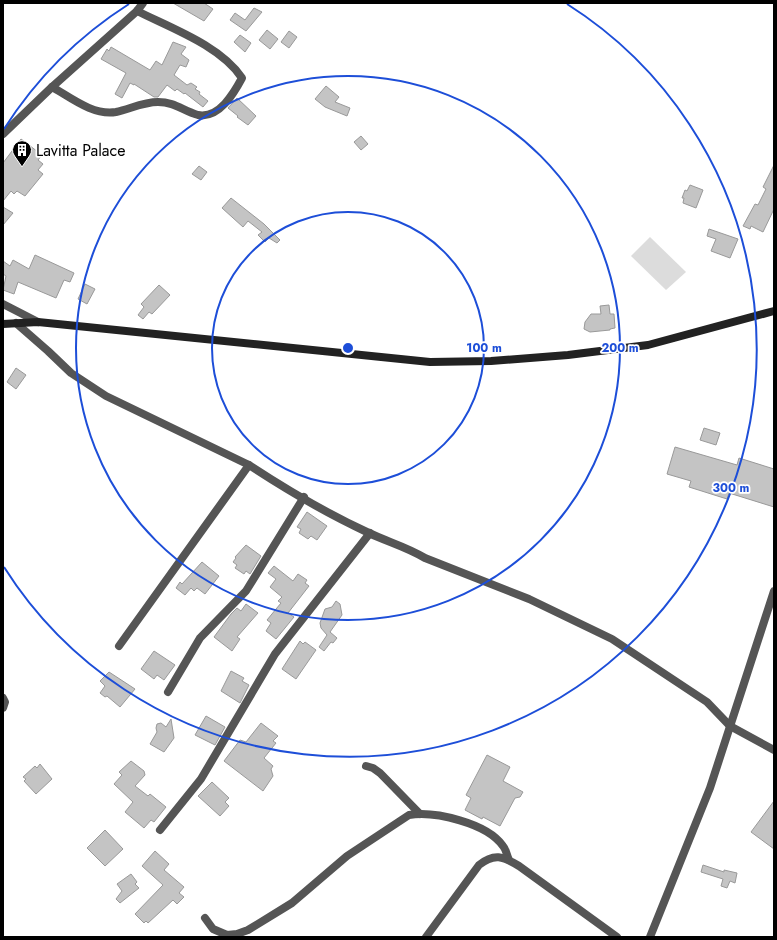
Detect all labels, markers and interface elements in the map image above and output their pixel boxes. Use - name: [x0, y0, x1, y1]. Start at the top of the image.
- building icon: Lavitta Palace: [11, 139, 33, 167]
- place label: Lavitta Palace: [36, 139, 125, 162]
- text: 100 m: [466, 339, 502, 357]
- text: 200 m: [601, 339, 639, 357]
- centre of rings: [341, 341, 355, 355]
- text: 300 m: [713, 479, 750, 497]

